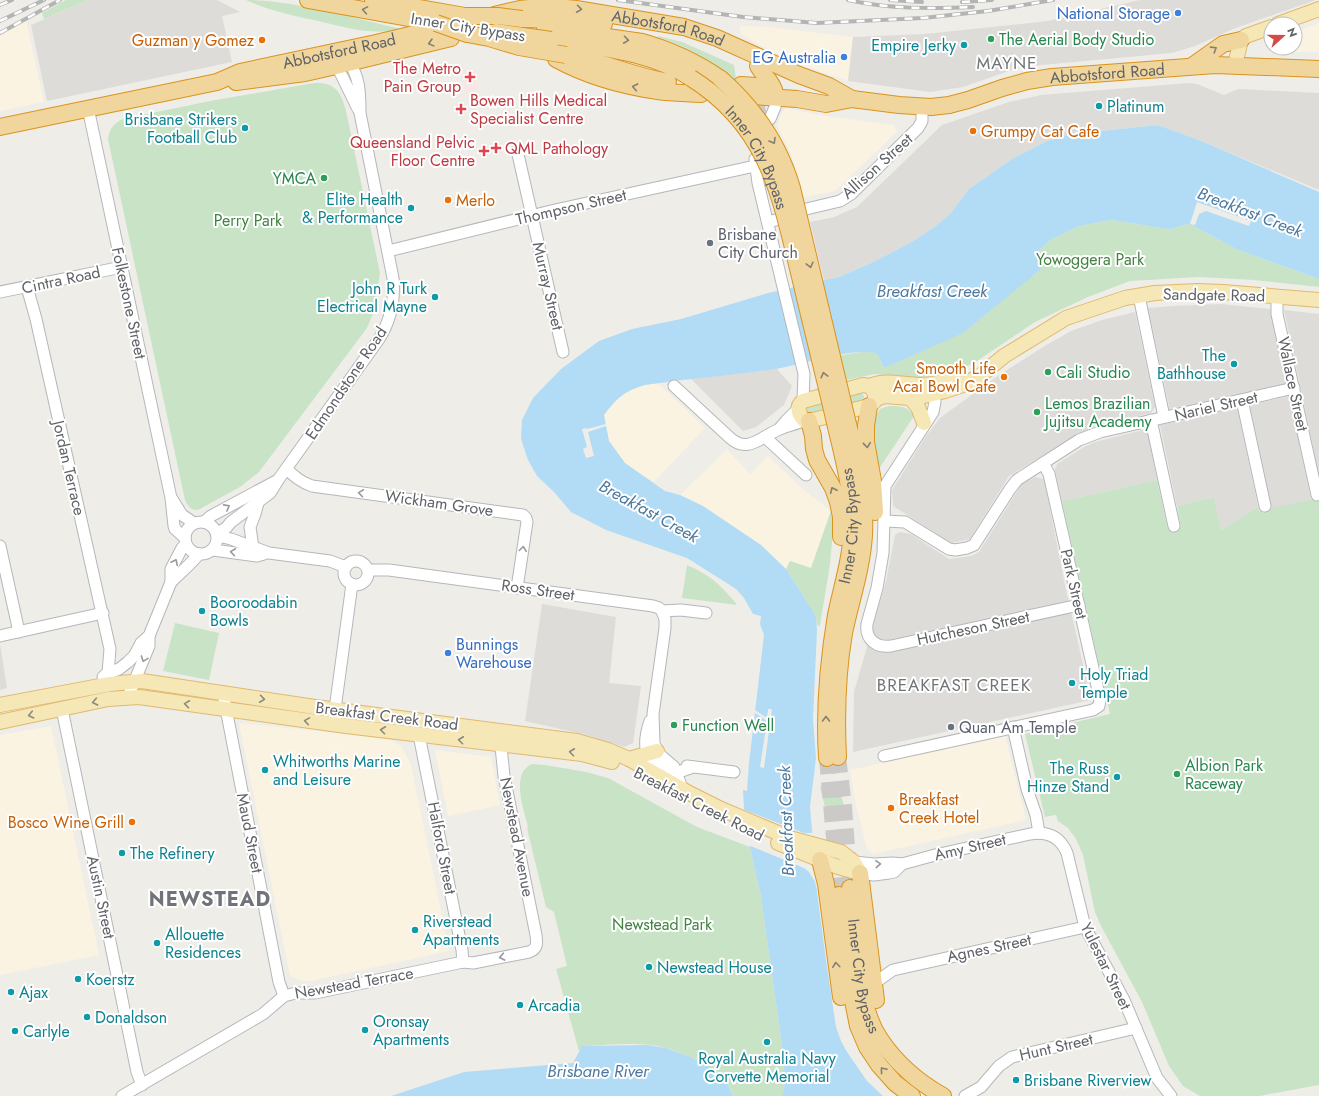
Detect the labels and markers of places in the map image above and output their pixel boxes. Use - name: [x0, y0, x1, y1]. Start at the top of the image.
- place label: National Storage: [1057, 2, 1170, 25]
- marker: National Storage: [1173, 8, 1183, 18]
- place label: The Aerial Body Studio: [999, 28, 1154, 51]
- place label: Guzman y Gomez: [132, 29, 255, 52]
- place label: Empire Jerky: [871, 34, 957, 57]
- marker: The Aerial Body Studio: [986, 34, 996, 44]
- marker: Guzman y Gomez: [257, 35, 267, 45]
- marker: Empire Jerky: [959, 40, 969, 50]
- place label: EG Australia: [752, 46, 836, 69]
- marker: EG Australia: [839, 52, 849, 62]
- place label: The Metro Pain Group: [384, 57, 461, 98]
- marker: The Metro Pain Group: [464, 71, 476, 83]
- place label: Bowen Hills Medical Specialist Centre: [470, 89, 607, 130]
- place label: Platinum: [1107, 95, 1164, 118]
- marker: Platinum: [1094, 101, 1104, 111]
- marker: Bowen Hills Medical Specialist Centre: [455, 103, 467, 115]
- place label: Brisbane Strikers Football Club: [124, 108, 237, 149]
- place label: Grumpy Cat Cafe: [981, 120, 1099, 143]
- marker: Brisbane Strikers Football Club: [240, 123, 250, 133]
- marker: Grumpy Cat Cafe: [968, 126, 978, 136]
- place label: Queensland Pelvic Floor Centre: [350, 131, 475, 172]
- place label: QML Pathology: [505, 137, 609, 160]
- marker: QML Pathology: [490, 142, 502, 154]
- marker: Queensland Pelvic Floor Centre: [478, 145, 490, 157]
- place label: YMCA: [273, 167, 316, 190]
- marker: YMCA: [319, 173, 329, 183]
- place label: Elite Health & Performance: [302, 188, 403, 229]
- place label: Merlo: [456, 189, 495, 212]
- marker: Merlo: [443, 195, 453, 205]
- marker: Elite Health & Performance: [406, 203, 416, 213]
- place label: Brisbane City Church: [718, 223, 798, 264]
- marker: Brisbane City Church: [705, 238, 715, 248]
- place label: John R Turk Electrical Mayne: [317, 277, 428, 318]
- marker: John R Turk Electrical Mayne: [430, 292, 440, 302]
- place label: The Bathhouse: [1157, 344, 1226, 385]
- place label: Smooth Life Acai Bowl Cafe: [893, 357, 996, 398]
- marker: The Bathhouse: [1229, 359, 1239, 369]
- place label: Cali Studio: [1056, 361, 1131, 384]
- marker: Cali Studio: [1043, 367, 1053, 377]
- marker: Smooth Life Acai Bowl Cafe: [999, 372, 1009, 382]
- place label: Lemos Brazilian Jujitsu Academy: [1043, 392, 1153, 433]
- marker: Lemos Brazilian Jujitsu Academy: [1032, 407, 1042, 417]
- place label: Booroodabin Bowls: [210, 591, 298, 632]
- marker: Booroodabin Bowls: [197, 606, 207, 616]
- place label: Bunnings Warehouse: [456, 633, 532, 674]
- marker: Bunnings Warehouse: [443, 648, 453, 658]
- place label: Holy Triad Temple: [1080, 663, 1148, 704]
- marker: Holy Triad Temple: [1067, 678, 1077, 688]
- place label: Function Well: [682, 714, 774, 737]
- place label: Quan Am Temple: [959, 716, 1076, 739]
- marker: Function Well: [669, 720, 679, 730]
- marker: Quan Am Temple: [946, 722, 956, 732]
- place label: Whitworths Marine and Leisure: [273, 750, 401, 791]
- place label: Albion Park Raceway: [1185, 754, 1264, 795]
- place label: The Russ Hinze Stand: [1027, 757, 1109, 798]
- marker: Whitworths Marine and Leisure: [260, 765, 270, 775]
- marker: Albion Park Raceway: [1172, 769, 1182, 779]
- marker: The Russ Hinze Stand: [1112, 772, 1122, 782]
- place label: Breakfast Creek Hotel: [899, 788, 979, 829]
- marker: Breakfast Creek Hotel: [886, 803, 896, 813]
- place label: Bosco Wine Grill: [8, 811, 124, 834]
- marker: Bosco Wine Grill: [127, 817, 137, 827]
- place label: The Refinery: [130, 842, 215, 865]
- marker: The Refinery: [117, 848, 127, 858]
- place label: Riverstead Apartments: [423, 910, 499, 951]
- place label: Allouette Residences: [165, 923, 241, 964]
- marker: Riverstead Apartments: [410, 925, 420, 935]
- marker: Allouette Residences: [152, 938, 162, 948]
- place label: Newstead House: [657, 956, 772, 979]
- marker: Newstead House: [644, 962, 654, 972]
- place label: Koerstz: [86, 968, 135, 991]
- marker: Koerstz: [73, 974, 83, 984]
- place label: Ajax: [19, 981, 48, 1004]
- marker: Ajax: [6, 987, 16, 997]
- place label: Arcadia: [528, 994, 580, 1017]
- marker: Arcadia: [515, 1000, 525, 1010]
- place label: Donaldson: [95, 1006, 167, 1029]
- place label: Oronsay Apartments: [373, 1010, 449, 1051]
- marker: Donaldson: [82, 1012, 92, 1022]
- place label: Carlyle: [23, 1020, 70, 1043]
- marker: Oronsay Apartments: [360, 1025, 370, 1035]
- marker: Carlyle: [10, 1026, 20, 1036]
- marker: Royal Australia Navy Corvette Memorial: [762, 1037, 772, 1047]
- place label: Royal Australia Navy Corvette Memorial: [698, 1047, 837, 1088]
- place label: Brisbane Riverview: [1024, 1069, 1152, 1092]
- marker: Brisbane Riverview: [1011, 1075, 1021, 1085]

